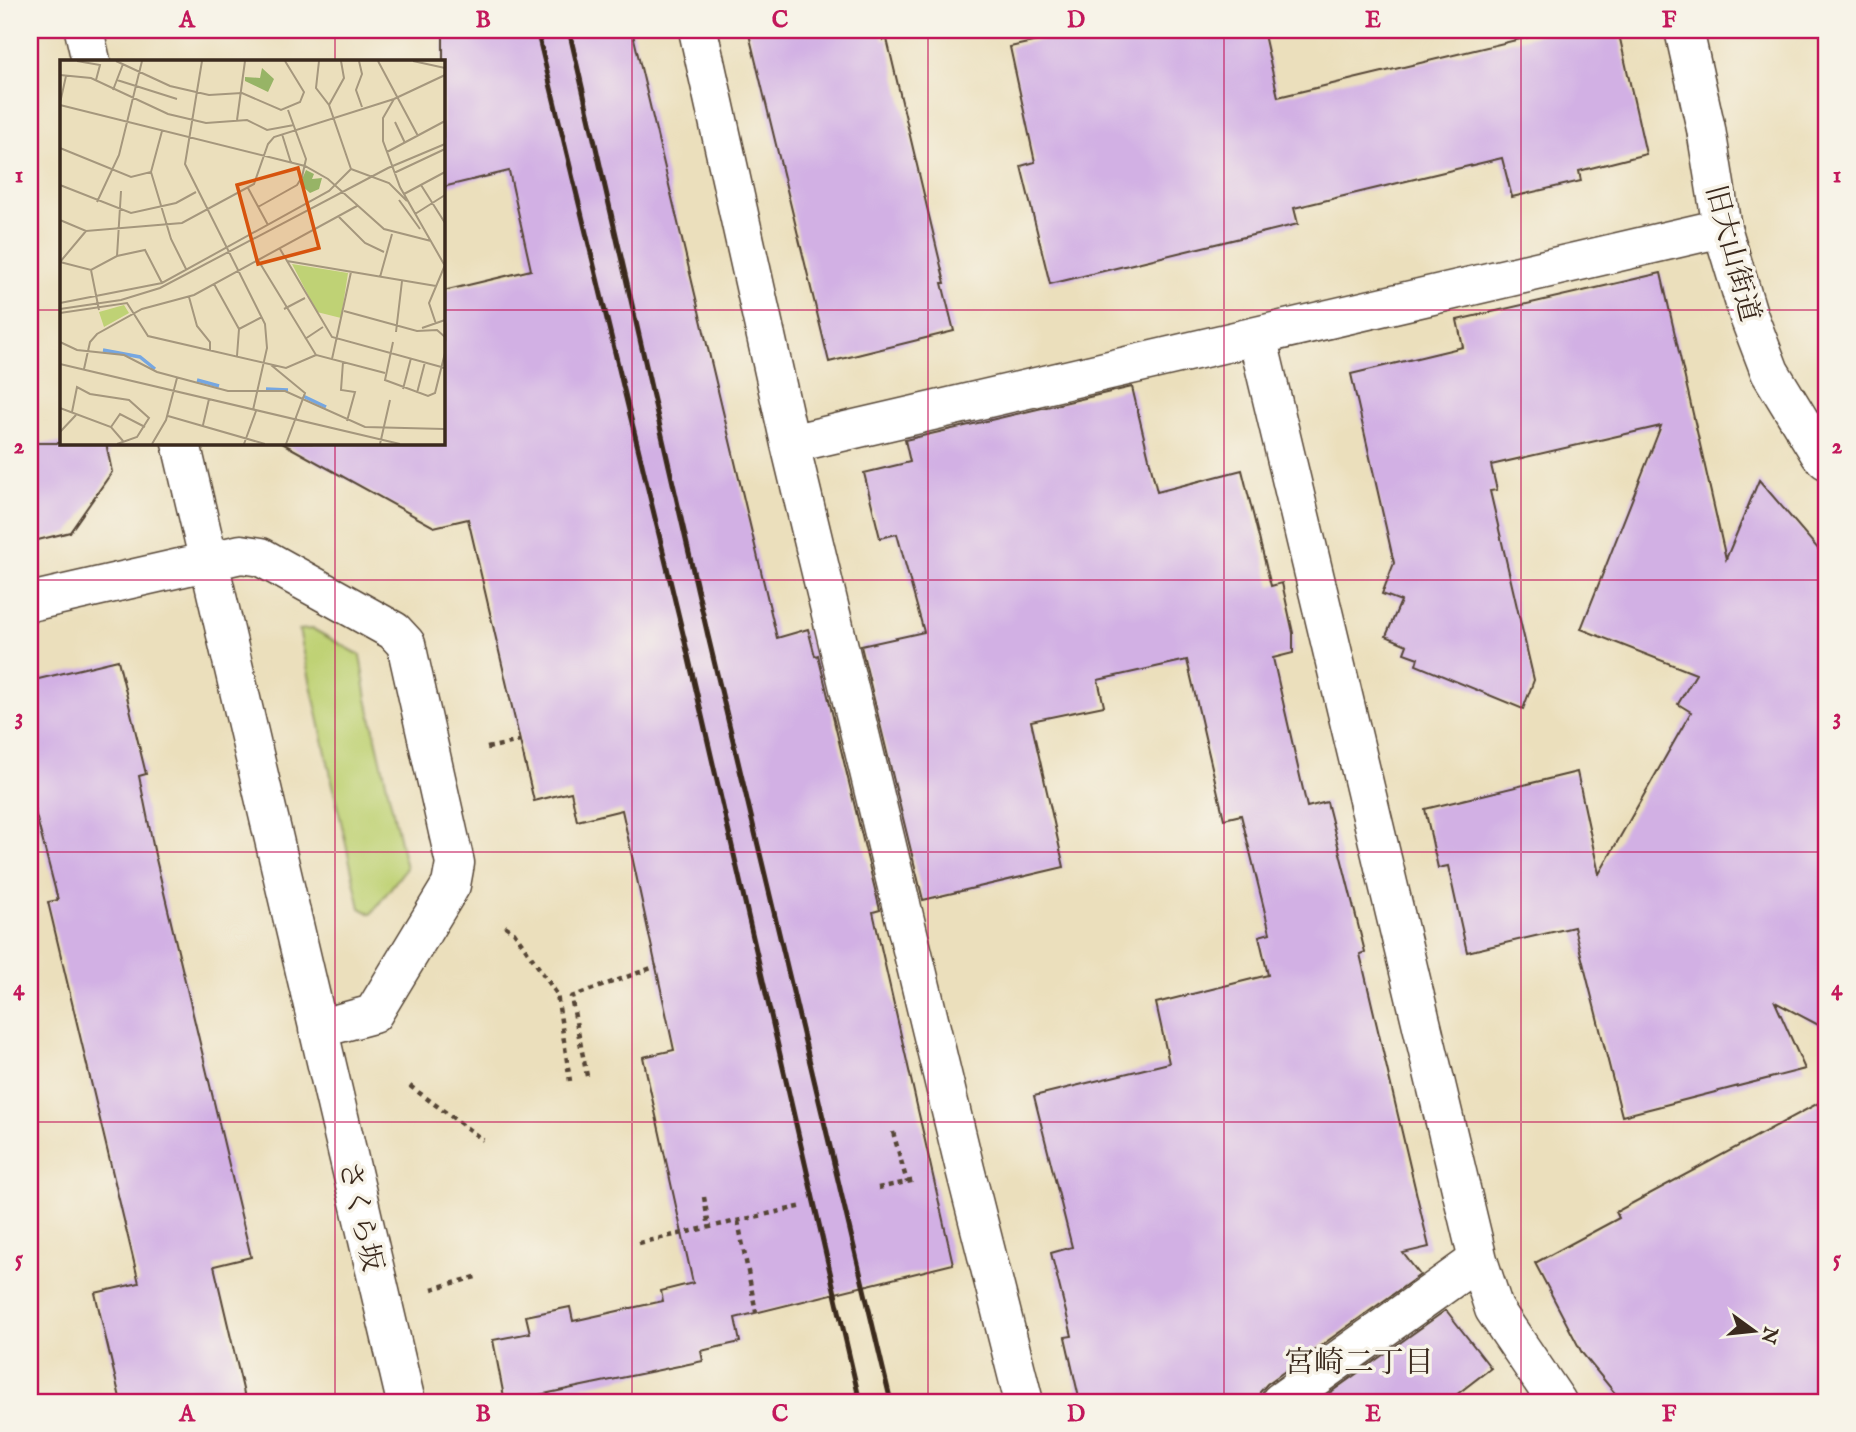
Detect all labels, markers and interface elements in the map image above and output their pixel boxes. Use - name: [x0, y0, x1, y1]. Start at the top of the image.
- text: A: [178, 6, 196, 35]
- text: B: [475, 6, 491, 35]
- text: C: [772, 6, 789, 35]
- text: D: [1067, 6, 1085, 35]
- text: E: [1365, 6, 1381, 35]
- text: F: [1662, 6, 1677, 35]
- inset map: [60, 60, 444, 444]
- text: 1: [15, 161, 23, 190]
- text: 1: [1833, 161, 1841, 190]
- street label: 旧大山街道: [1697, 181, 1767, 326]
- text: 2: [14, 432, 25, 461]
- text: 2: [1832, 432, 1843, 461]
- text: 3: [15, 703, 23, 732]
- text: 3: [1833, 703, 1841, 732]
- text: 4: [13, 974, 25, 1003]
- text: 4: [1831, 974, 1843, 1003]
- street label: さくら坂: [330, 1158, 389, 1275]
- text: 5: [15, 1245, 24, 1274]
- text: 5: [1833, 1245, 1842, 1274]
- north arrow: [1720, 1296, 1790, 1366]
- text: N: [1755, 1323, 1782, 1346]
- district label: 宮崎二丁目: [1284, 1345, 1434, 1383]
- text: A: [178, 1400, 196, 1429]
- text: B: [475, 1400, 491, 1429]
- text: C: [772, 1400, 789, 1429]
- text: D: [1067, 1400, 1085, 1429]
- text: E: [1365, 1400, 1381, 1429]
- text: F: [1662, 1400, 1677, 1429]

